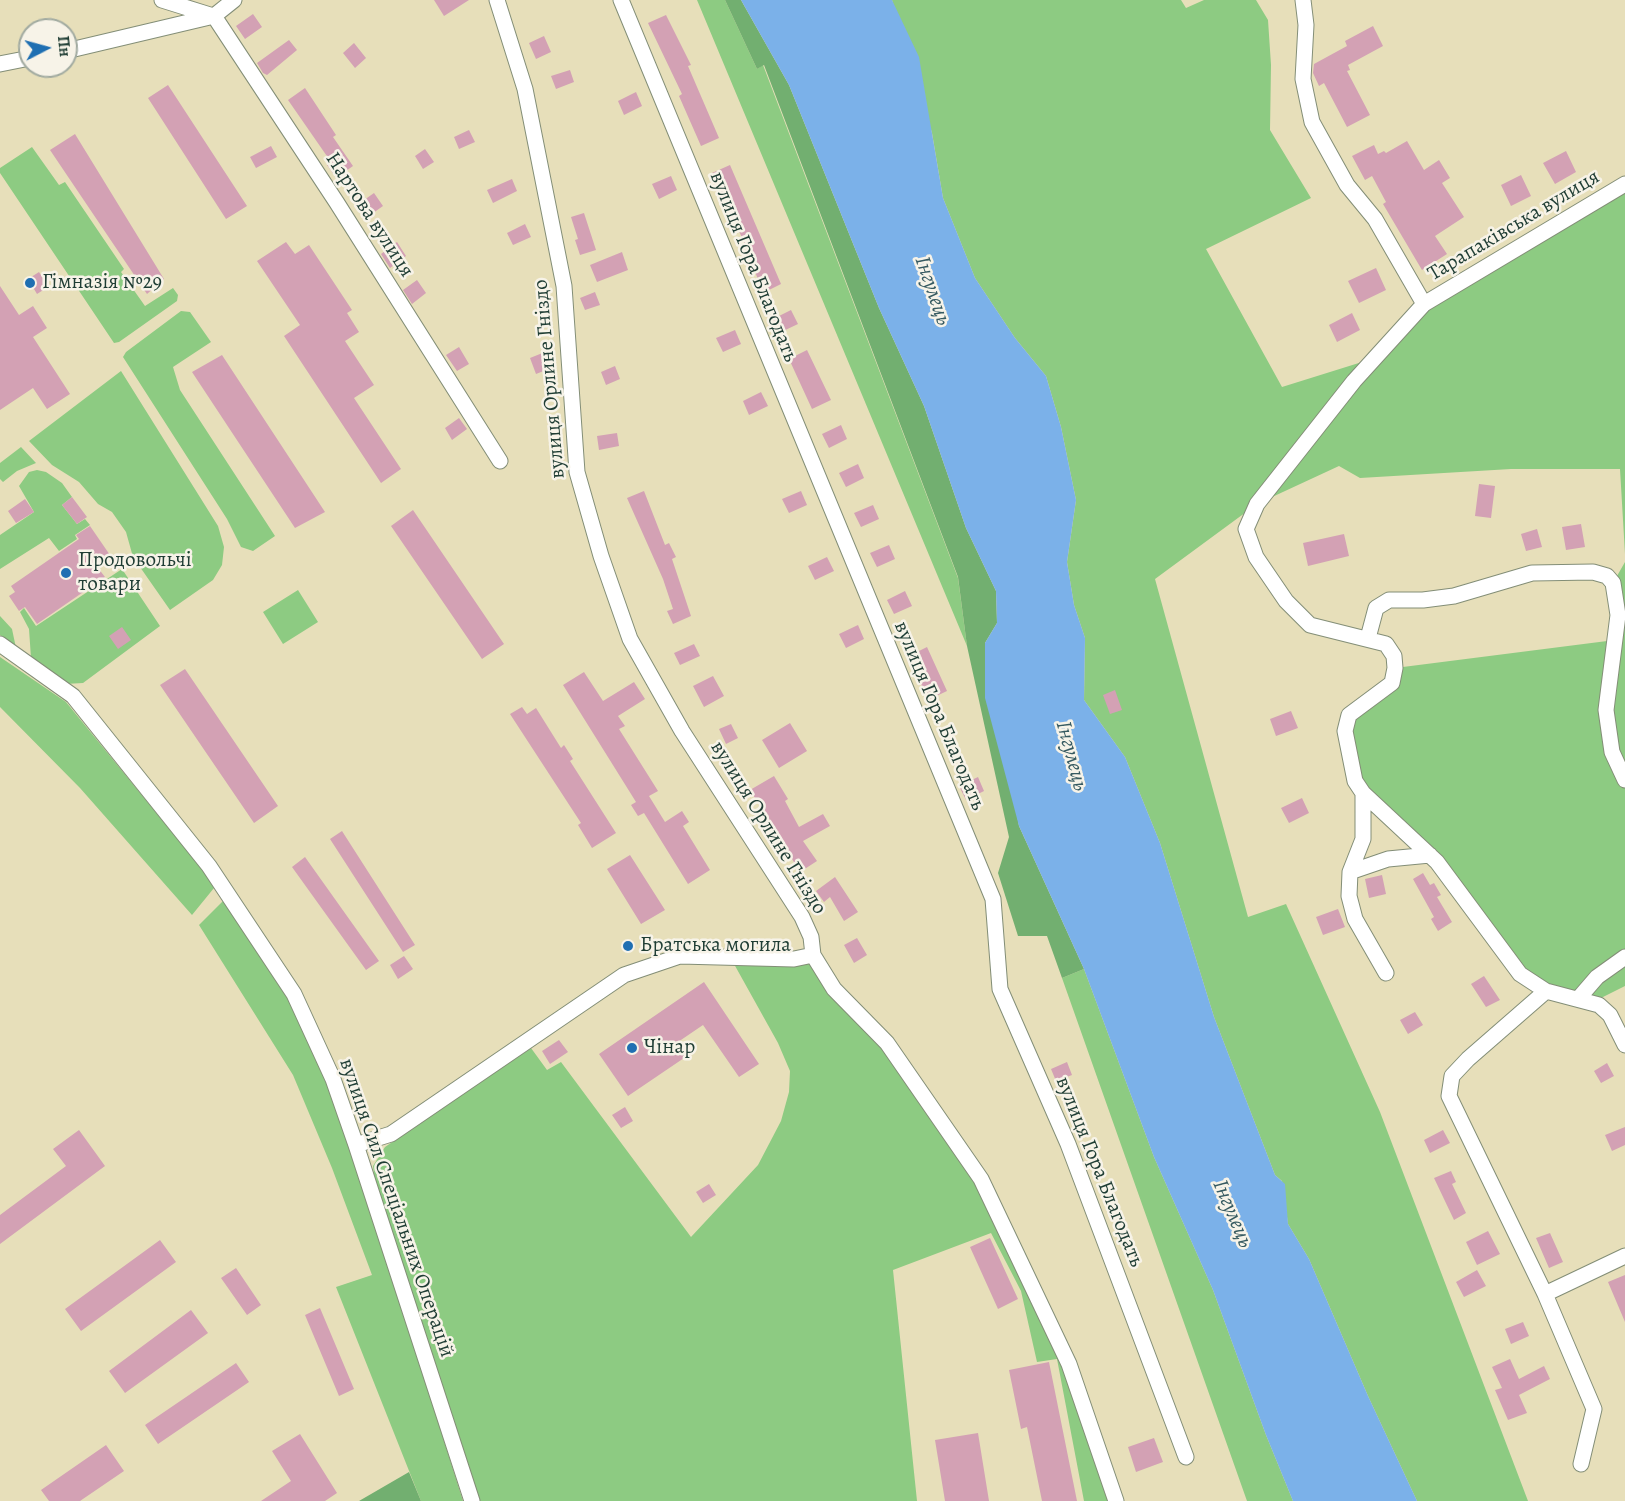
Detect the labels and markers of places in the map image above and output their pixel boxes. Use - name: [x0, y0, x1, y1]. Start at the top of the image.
- place label: Гімназія №29: [42, 270, 162, 296]
- marker: Гімназія №29: [23, 276, 37, 290]
- place label: Продовольчі товари: [78, 548, 192, 598]
- marker: Продовольчі товари: [59, 566, 73, 580]
- place label: Братська могила: [640, 933, 791, 959]
- marker: Братська могила: [621, 939, 635, 953]
- place label: Чінар: [644, 1035, 695, 1061]
- marker: Чінар: [625, 1041, 639, 1055]

